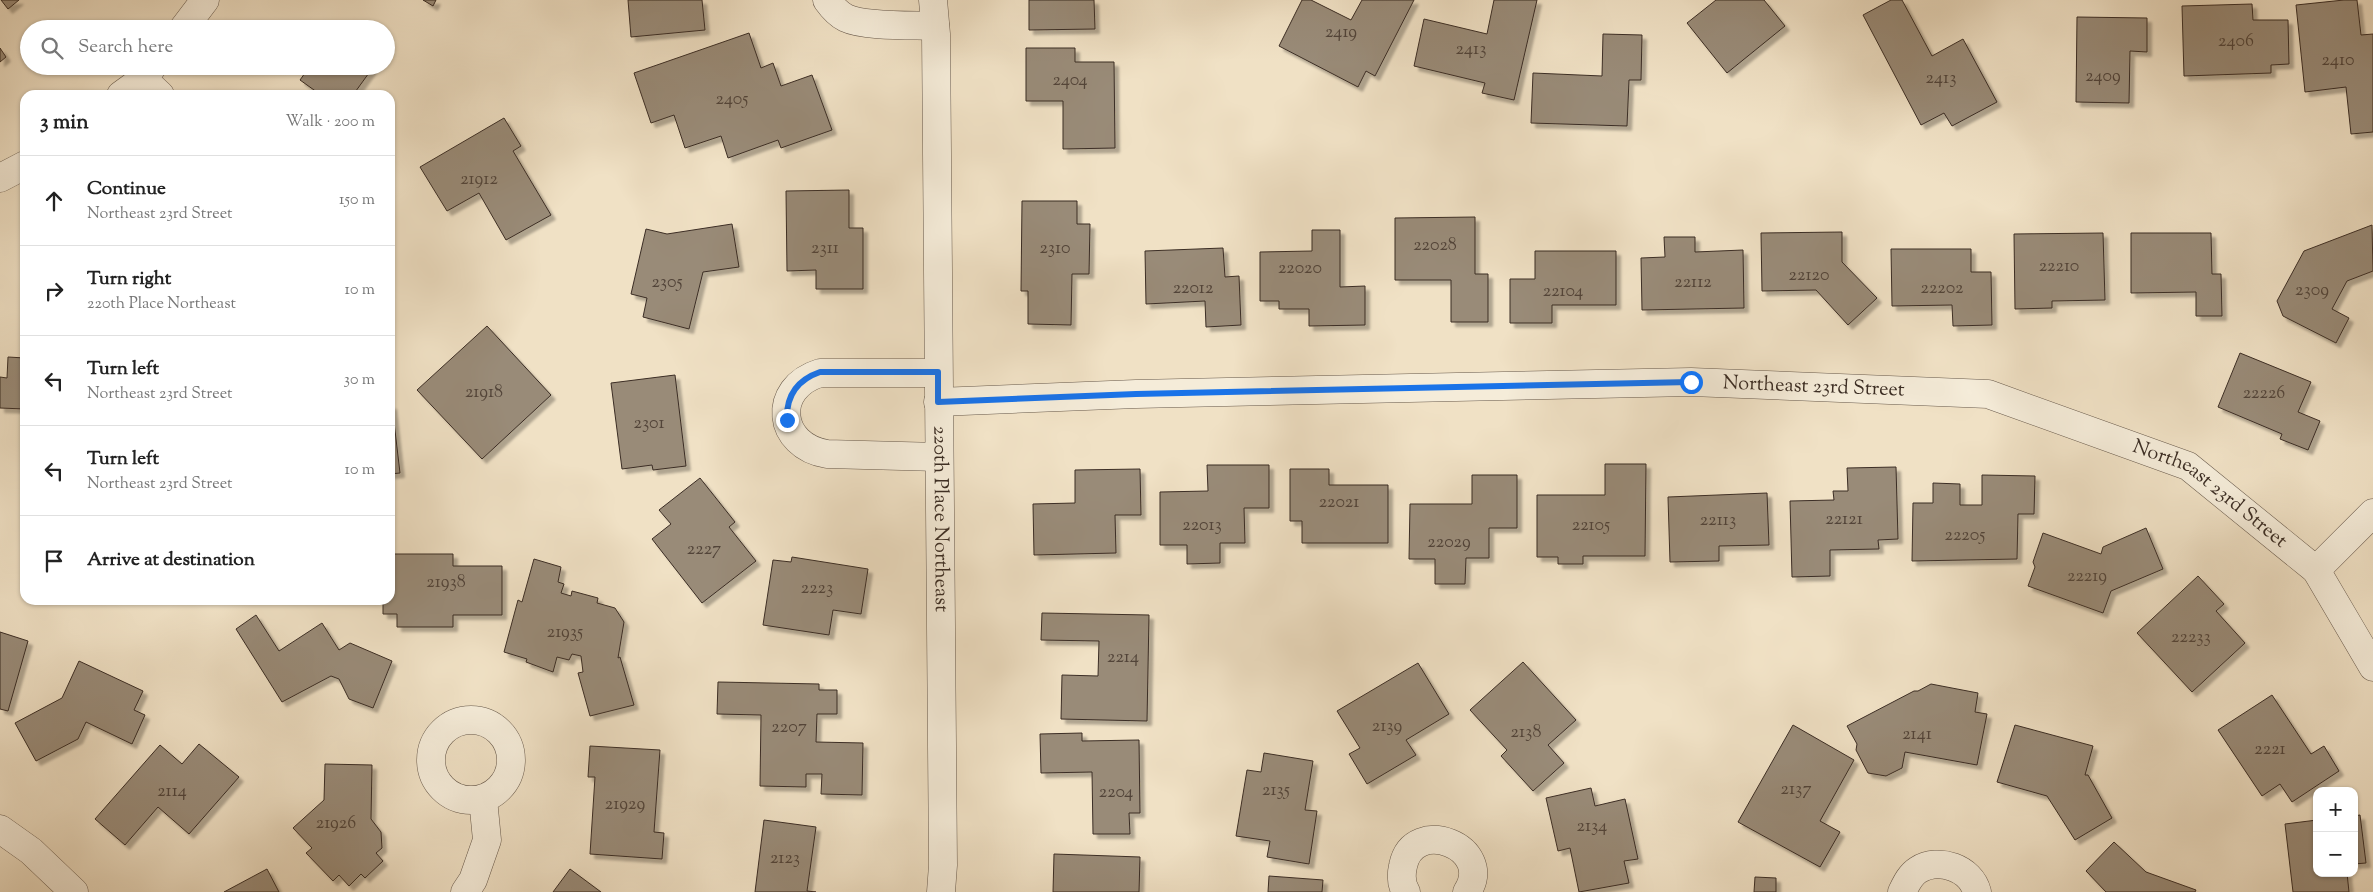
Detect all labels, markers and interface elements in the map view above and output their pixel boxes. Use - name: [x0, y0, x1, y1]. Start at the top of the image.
- search box: [20, 20, 395, 75]
- house number: 2419: [1325, 20, 1357, 46]
- house number: 2406: [2218, 29, 2254, 55]
- icon: search: [38, 34, 66, 62]
- text: Search here: [78, 34, 173, 61]
- house number: 2413: [1456, 37, 1486, 63]
- house number: 2410: [2322, 48, 2354, 74]
- house number: 2409: [2085, 64, 2121, 90]
- house number: 2413: [1926, 66, 1956, 92]
- house number: 2404: [1052, 68, 1088, 94]
- house number: 2405: [715, 87, 749, 113]
- text: 3 min: [40, 108, 89, 138]
- text: Walk · 200 m: [286, 111, 375, 134]
- house number: 21912: [460, 167, 498, 193]
- text: Continue: [87, 176, 166, 203]
- icon: ahead: [40, 187, 68, 215]
- text: 150 m: [339, 189, 375, 212]
- text: Northeast 23rd Street: [87, 203, 233, 226]
- house number: 22028: [1413, 233, 1457, 259]
- house number: 2311: [811, 236, 839, 262]
- house number: 2310: [1039, 236, 1071, 262]
- house number: 22210: [2039, 254, 2079, 280]
- house number: 22020: [1278, 256, 1322, 282]
- house number: 22120: [1789, 263, 1829, 289]
- text: Turn right: [87, 266, 171, 293]
- house number: 2305: [651, 270, 683, 296]
- house number: 22112: [1674, 270, 1712, 296]
- house number: 22012: [1173, 276, 1214, 302]
- house number: 22202: [1920, 276, 1964, 302]
- icon: right: [40, 277, 68, 305]
- house number: 2309: [2295, 278, 2329, 304]
- text: 10 m: [345, 279, 375, 302]
- house number: 22104: [1543, 279, 1583, 305]
- text: 220th Place Northeast: [87, 293, 236, 316]
- text: Turn left: [87, 356, 159, 383]
- icon: left: [40, 367, 68, 395]
- text: 30 m: [344, 369, 375, 392]
- street label: Northeast 23rd Street: [1722, 369, 1905, 405]
- route start: [1680, 371, 1703, 394]
- house number: 21918: [465, 380, 503, 406]
- house number: 22226: [2243, 381, 2285, 407]
- text: Northeast 23rd Street: [87, 383, 233, 406]
- route end: [776, 409, 799, 432]
- house number: 2301: [634, 411, 665, 437]
- street label: 220th Place Northeast: [925, 426, 955, 612]
- street label: Northeast 23rd Street: [2128, 433, 2293, 556]
- text: Turn left: [87, 446, 159, 473]
- icon: left: [40, 457, 68, 485]
- text: 10 m: [345, 459, 375, 482]
- text: Northeast 23rd Street: [87, 473, 233, 496]
- house number: 22021: [1319, 490, 1359, 516]
- house number: 22121: [1825, 507, 1863, 533]
- house number: 22113: [1700, 508, 1736, 534]
- house number: 22013: [1182, 513, 1222, 539]
- house number: 22105: [1572, 513, 1610, 539]
- house number: 22205: [1945, 523, 1985, 549]
- house number: 22029: [1427, 530, 1471, 556]
- house number: 2227: [687, 537, 721, 563]
- icon: arrive: [40, 547, 68, 575]
- text: Arrive at destination: [87, 547, 255, 574]
- house number: 22219: [2067, 564, 2107, 590]
- house number: 21938: [426, 570, 466, 596]
- house number: 2223: [801, 576, 833, 602]
- house number: 21935: [547, 620, 583, 646]
- house number: 22233: [2171, 625, 2211, 651]
- house number: 2214: [1107, 645, 1139, 671]
- house number: 2139: [1372, 714, 1402, 740]
- house number: 2207: [771, 715, 807, 741]
- house number: 2138: [1511, 720, 1541, 746]
- house number: 2141: [1902, 722, 1932, 748]
- house number: 2221: [2254, 737, 2286, 763]
- house number: 2137: [1781, 777, 1811, 803]
- house number: 2135: [1262, 778, 1290, 804]
- house number: 2114: [157, 779, 187, 805]
- house number: 2204: [1099, 780, 1133, 806]
- map controls: [2313, 787, 2358, 877]
- button: +: [2313, 787, 2358, 832]
- house number: 21929: [605, 792, 645, 818]
- house number: 21926: [316, 811, 356, 837]
- house number: 2134: [1577, 814, 1607, 840]
- button: −: [2313, 832, 2358, 877]
- house number: 2123: [770, 846, 800, 872]

